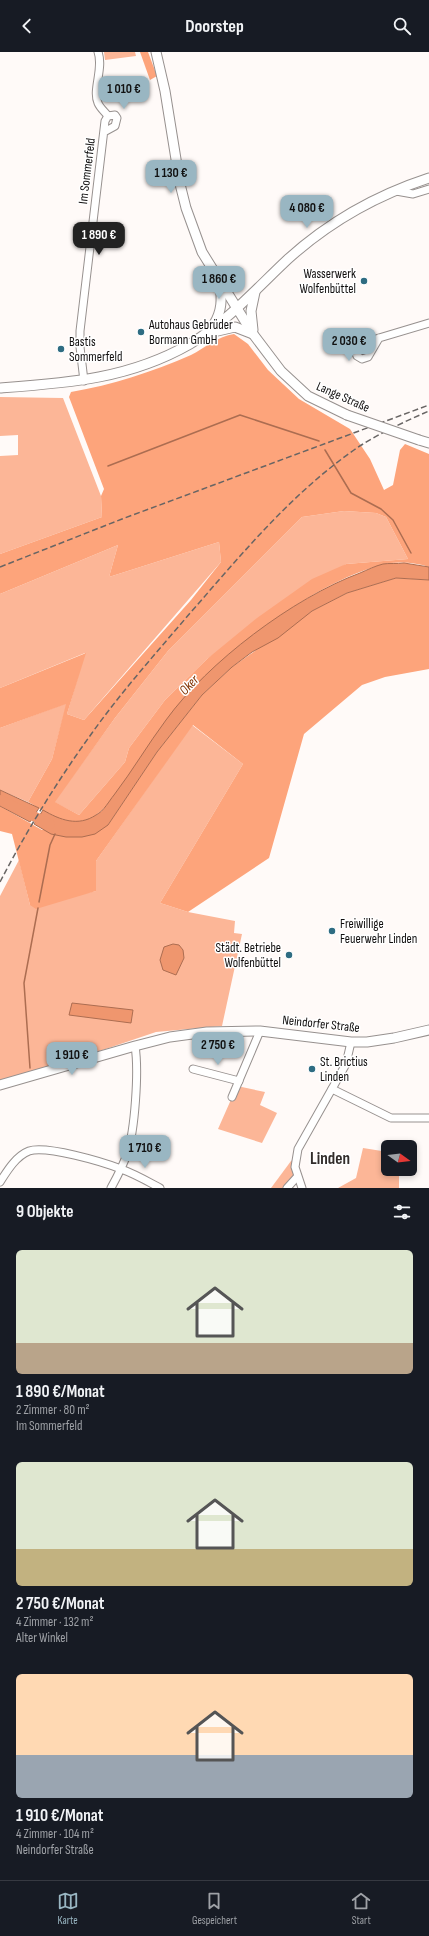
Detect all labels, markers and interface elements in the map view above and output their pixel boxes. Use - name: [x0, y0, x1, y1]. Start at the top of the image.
- icon: back: [16, 15, 38, 37]
- icon: search: [391, 15, 413, 37]
- text: Doorstep: [185, 16, 244, 37]
- pin: 1 010 €: [87, 76, 161, 110]
- text: 1 010 €: [107, 81, 141, 97]
- street label: Im Sommerfeld: [75, 137, 99, 205]
- pin: 1 130 €: [134, 160, 208, 194]
- text: 1 130 €: [155, 165, 187, 181]
- pin: 4 080 €: [270, 195, 344, 229]
- text: 4 080 €: [289, 200, 325, 216]
- pin: 1 890 €: [62, 222, 136, 256]
- text: 1 890 €: [82, 227, 116, 243]
- pin: 1 860 €: [182, 266, 256, 300]
- place label: Wasserwerk Wolfenbüttel: [299, 266, 356, 297]
- text: 1 860 €: [202, 271, 236, 287]
- marker: Wasserwerk Wolfenbüttel: [359, 276, 369, 286]
- place label: Autohaus Gebrüder Bormann GmbH: [148, 317, 233, 348]
- marker: Autohaus Gebrüder Bormann GmbH: [136, 327, 146, 337]
- pin: 2 030 €: [312, 328, 386, 362]
- text: 2 030 €: [332, 333, 366, 349]
- place label: Bastis Sommerfeld: [69, 334, 122, 365]
- marker: Bastis Sommerfeld: [56, 344, 66, 354]
- street label: Lange Straße: [314, 378, 372, 416]
- water label: Oker: [176, 671, 203, 699]
- place label: Freiwillige Feuerwehr Linden: [340, 916, 417, 947]
- marker: Freiwillige Feuerwehr Linden: [327, 926, 337, 936]
- place label: Städt. Betriebe Wolfenbüttel: [216, 940, 281, 971]
- marker: Städt. Betriebe Wolfenbüttel: [284, 950, 294, 960]
- street label: Neindorfer Straße: [281, 1012, 361, 1036]
- pin: 2 750 €: [181, 1032, 255, 1066]
- text: 2 750 €: [201, 1037, 235, 1053]
- pin: 1 910 €: [35, 1042, 109, 1076]
- text: 1 910 €: [55, 1047, 89, 1063]
- place label: St. Brictius Linden: [320, 1054, 368, 1085]
- marker: St. Brictius Linden: [307, 1064, 317, 1074]
- pin: 1 710 €: [108, 1135, 182, 1169]
- text: 1 710 €: [129, 1140, 161, 1156]
- north arrow: [381, 1140, 417, 1176]
- map controls: [381, 1140, 417, 1176]
- district label: Linden: [310, 1149, 350, 1169]
- icon: filters: [391, 1201, 413, 1223]
- text: 9 Objekte: [16, 1202, 74, 1222]
- icon: home: [179, 1276, 251, 1348]
- text: 1 890 €/Monat: [16, 1382, 105, 1402]
- text: 2 Zimmer · 80 m²: [16, 1402, 90, 1418]
- text: Im Sommerfeld: [16, 1418, 82, 1434]
- icon: home: [179, 1488, 251, 1560]
- text: 2 750 €/Monat: [16, 1594, 104, 1614]
- text: 4 Zimmer · 132 m²: [16, 1614, 94, 1630]
- text: Alter Winkel: [16, 1630, 68, 1646]
- icon: home: [179, 1700, 251, 1772]
- text: 1 910 €/Monat: [16, 1806, 103, 1826]
- text: 4 Zimmer · 104 m²: [16, 1826, 94, 1842]
- text: Neindorfer Straße: [16, 1842, 94, 1858]
- tab: Karte: [57, 1890, 79, 1927]
- tab: Gespeichert: [192, 1890, 237, 1927]
- tab: Start: [350, 1890, 372, 1927]

